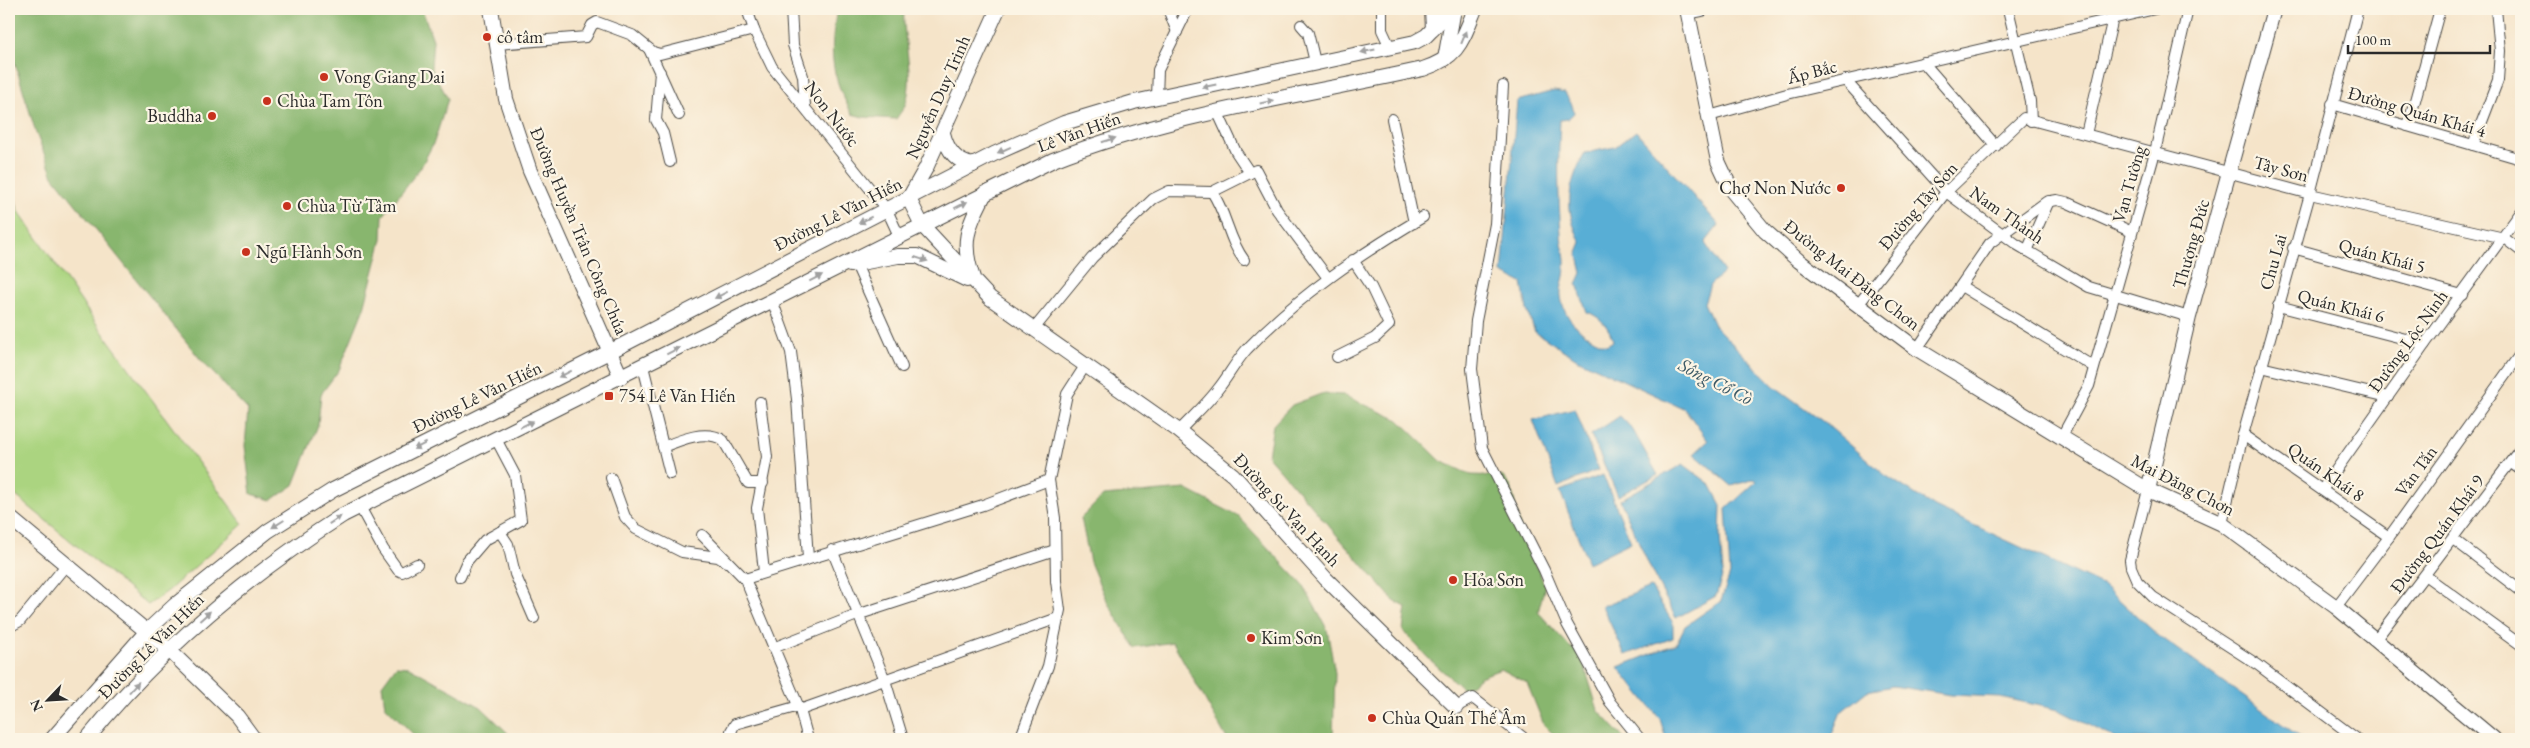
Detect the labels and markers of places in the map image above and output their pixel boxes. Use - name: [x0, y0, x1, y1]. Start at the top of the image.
- place label: cô tâm: [497, 25, 543, 48]
- marker: cô tâm: [481, 31, 493, 43]
- place label: Vong Giang Dai: [334, 65, 446, 88]
- marker: Vong Giang Dai: [318, 71, 330, 83]
- place label: Chùa Tam Tôn: [277, 89, 383, 112]
- marker: Chùa Tam Tôn: [261, 95, 273, 107]
- place label: Buddha: [147, 104, 203, 127]
- marker: Buddha: [206, 110, 218, 122]
- place label: Chợ Non Nước: [1719, 176, 1831, 199]
- marker: Chợ Non Nước: [1835, 182, 1847, 194]
- place label: Chùa Từ Tâm: [297, 194, 396, 217]
- marker: Chùa Từ Tâm: [281, 200, 293, 212]
- place label: Ngũ Hành Sơn: [256, 240, 363, 263]
- marker: Ngũ Hành Sơn: [240, 246, 252, 258]
- place label: 754 Lê Văn Hiến: [619, 384, 736, 407]
- marker: 754 Lê Văn Hiến: [603, 390, 615, 402]
- place label: Hỏa Sơn: [1463, 568, 1524, 591]
- marker: Hỏa Sơn: [1447, 574, 1459, 586]
- place label: Kim Sơn: [1261, 626, 1323, 649]
- marker: Kim Sơn: [1245, 632, 1257, 644]
- place label: Chùa Quán Thế Âm: [1382, 706, 1526, 729]
- marker: Chùa Quán Thế Âm: [1366, 712, 1378, 724]

